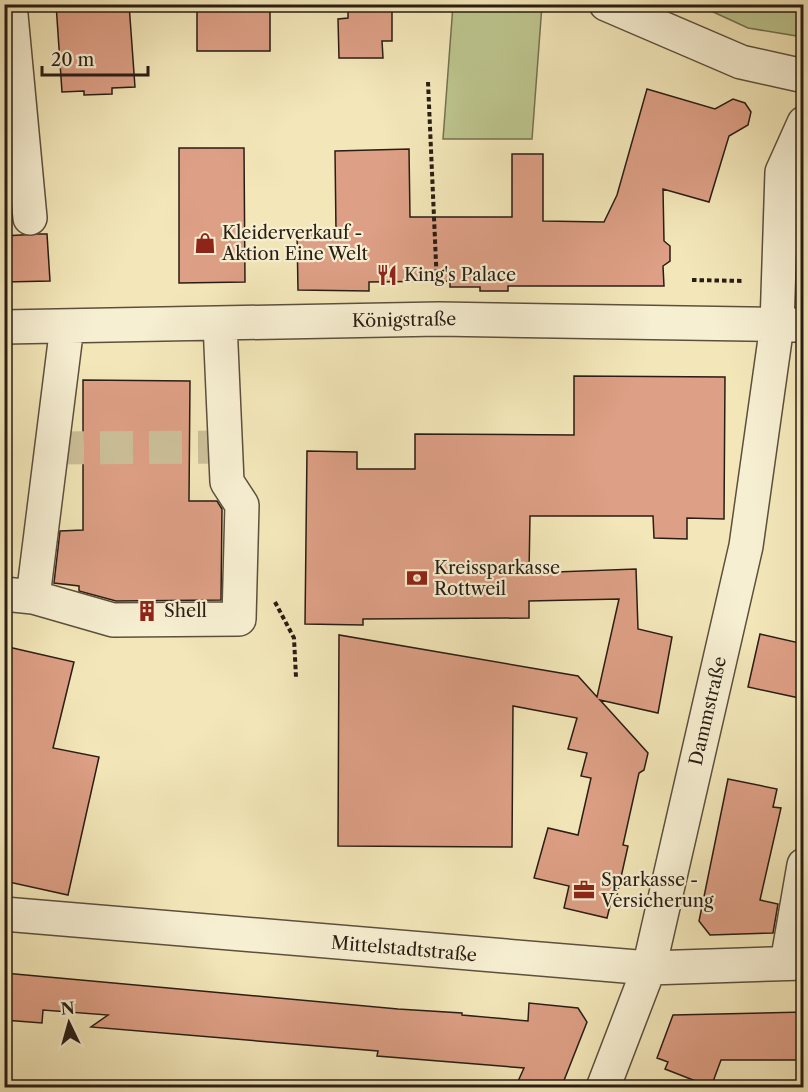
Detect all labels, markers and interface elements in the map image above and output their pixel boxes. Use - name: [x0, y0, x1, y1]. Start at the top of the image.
- scale bar: [42, 39, 148, 77]
- text: 20 m: [51, 49, 95, 71]
- place label: Kleiderverkauf - Aktion Eine Welt: [221, 222, 369, 265]
- shop icon: Kleiderverkauf - Aktion Eine Welt: [193, 231, 217, 255]
- restaurant icon: King's Palace: [375, 263, 399, 287]
- place label: King's Palace: [404, 264, 516, 286]
- street label: Königstraße: [352, 308, 456, 332]
- place label: Kreissparkasse Rottweil: [434, 557, 560, 600]
- bank icon: Kreissparkasse Rottweil: [405, 566, 429, 590]
- building icon: Shell: [135, 599, 159, 623]
- place label: Shell: [164, 600, 207, 622]
- street label: Dammstraße: [685, 654, 731, 768]
- place label: Sparkasse - Versicherung: [600, 869, 714, 912]
- office icon: Sparkasse - Versicherung: [572, 878, 596, 902]
- street label: Mittelstadtstraße: [330, 932, 478, 966]
- north arrow: [39, 993, 99, 1053]
- text: N: [60, 997, 76, 1019]

